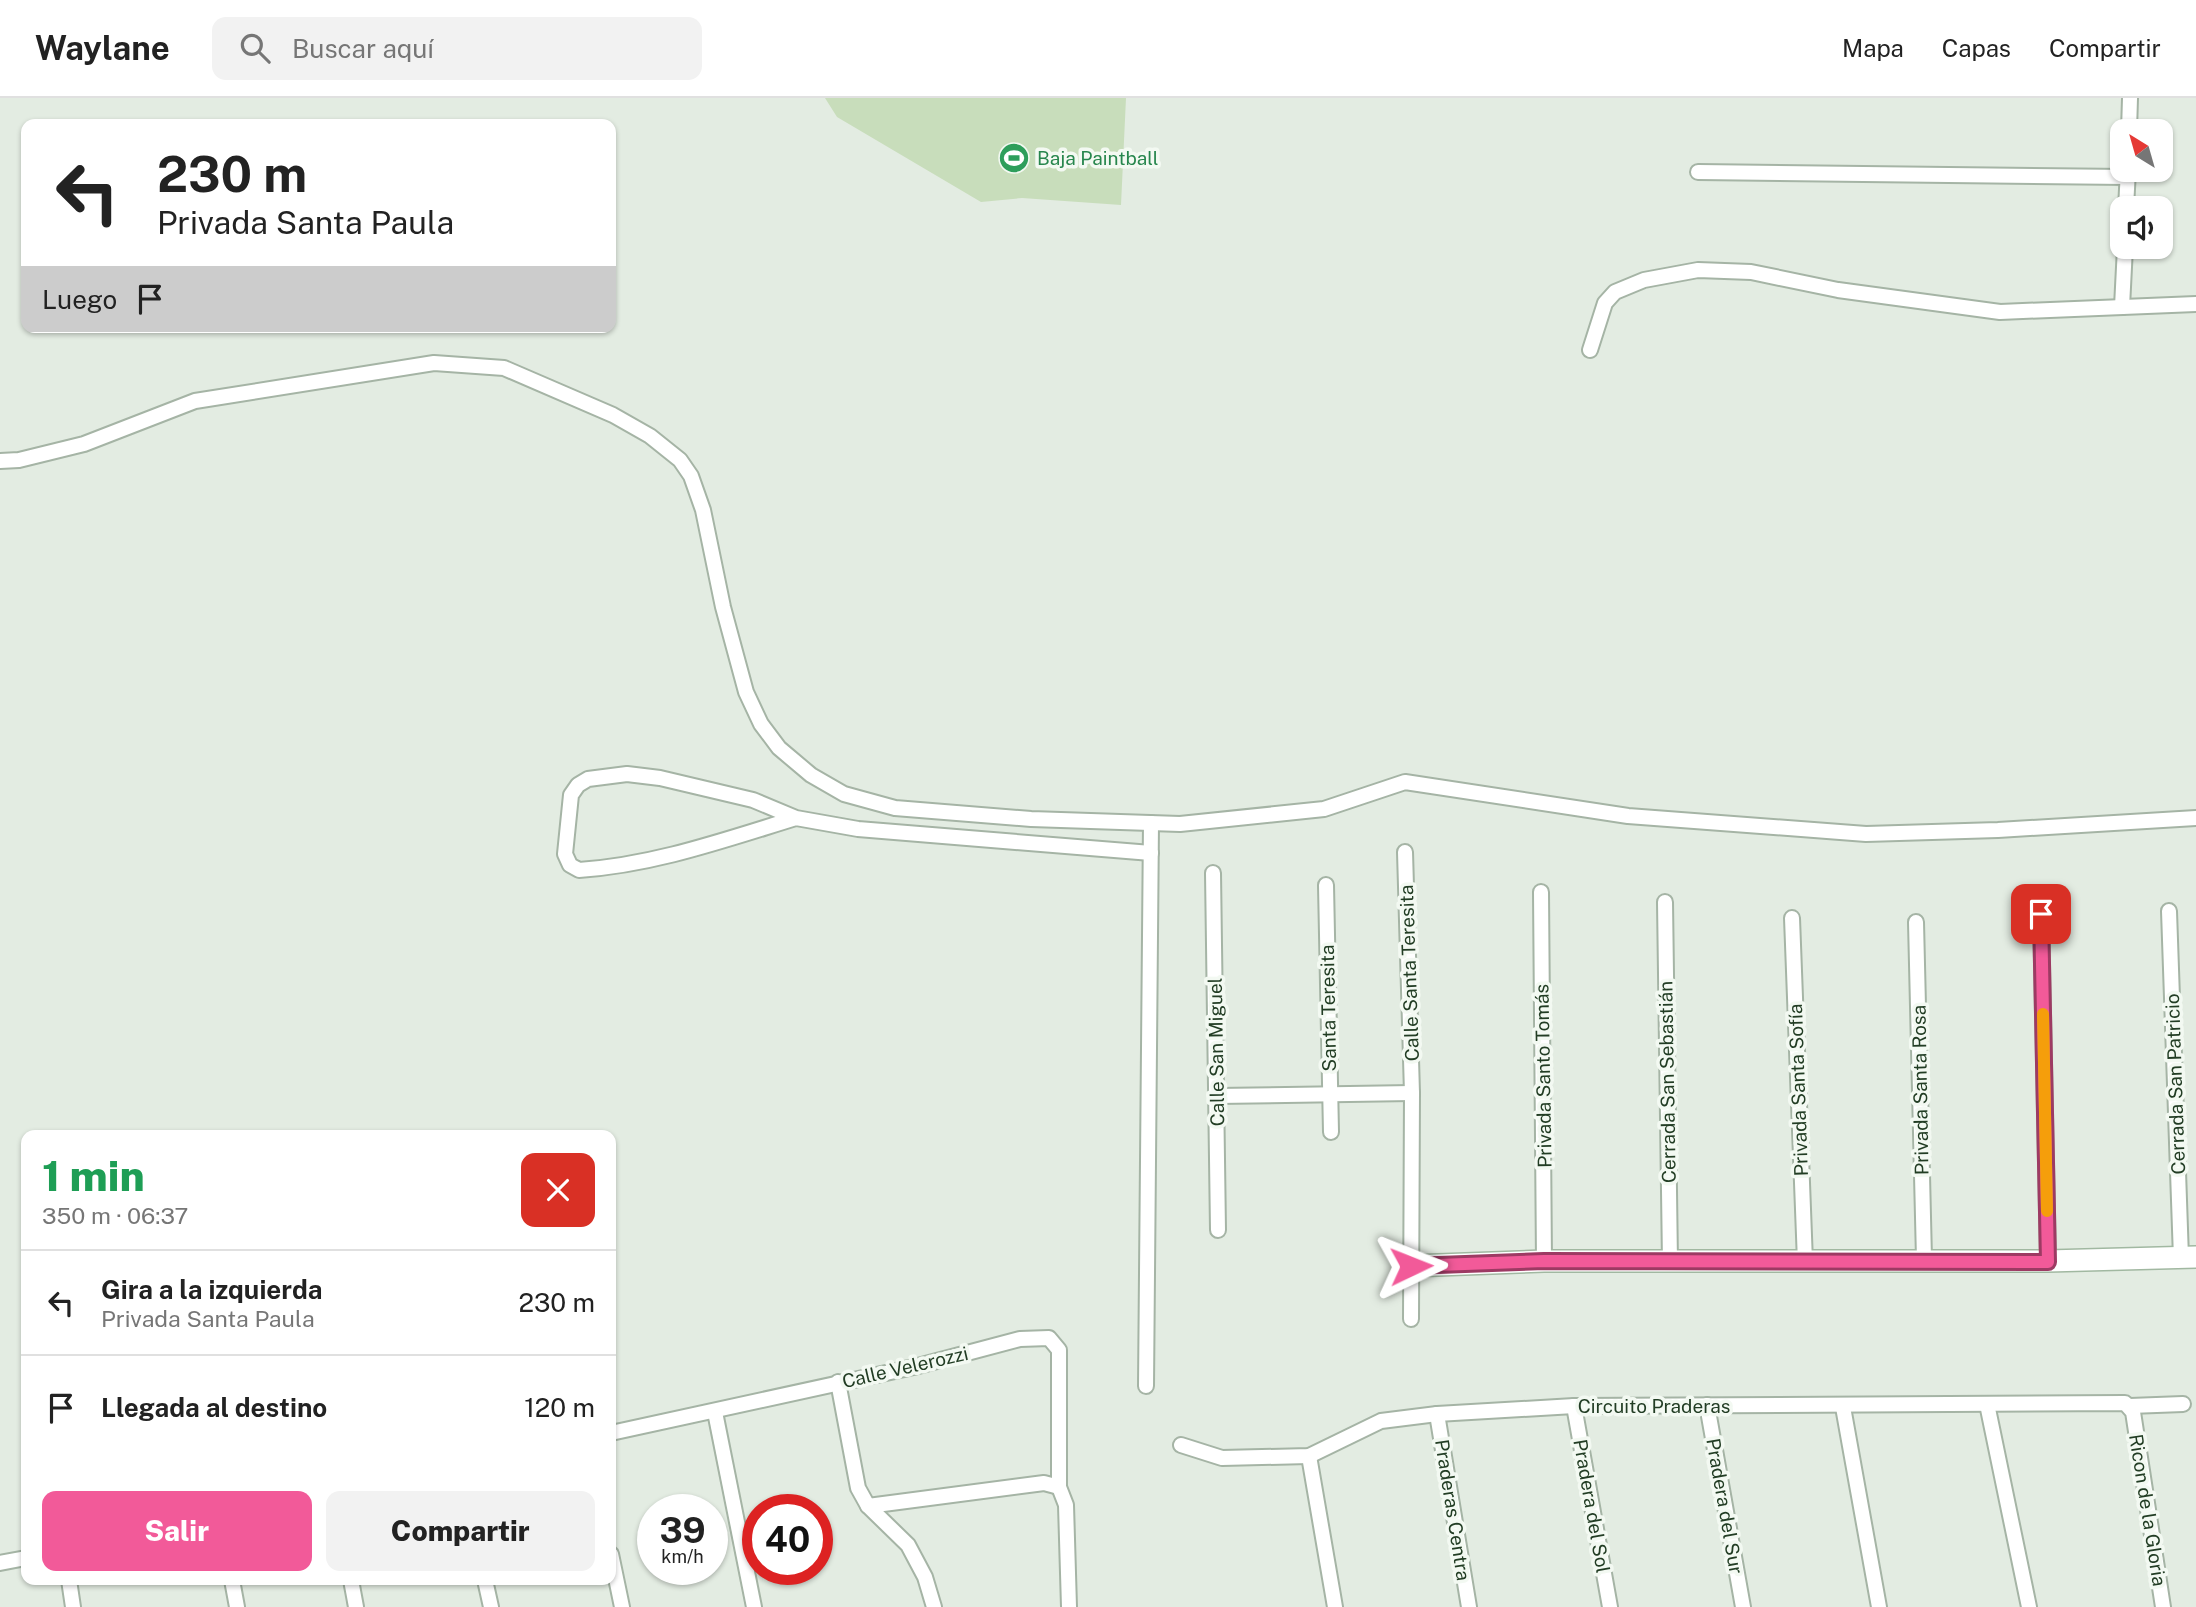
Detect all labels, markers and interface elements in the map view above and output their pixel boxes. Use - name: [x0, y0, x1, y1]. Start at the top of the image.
- search box: [212, 17, 702, 80]
- text: Waylane: [35, 29, 170, 67]
- icon: search: [236, 29, 274, 67]
- text: Buscar aquí: [292, 33, 434, 64]
- text: Mapa: [1842, 34, 1904, 62]
- text: Capas: [1942, 34, 2011, 62]
- text: Compartir: [2049, 34, 2161, 62]
- north arrow: [2110, 119, 2174, 182]
- map controls: [2110, 119, 2173, 259]
- sports icon: Baja Paintball: [997, 141, 1031, 175]
- text: 230 m: [157, 145, 307, 203]
- icon: left: [42, 147, 133, 238]
- place label: Baja Paintball: [1037, 147, 1159, 169]
- button: sound: [2110, 196, 2173, 259]
- text: Privada Santa Paula: [157, 204, 454, 241]
- icon: arrive: [131, 280, 169, 318]
- text: Luego: [42, 284, 117, 315]
- street label: Calle Santa Teresita: [1395, 884, 1423, 1062]
- pin: [2011, 884, 2071, 944]
- icon: arrive: [2022, 895, 2060, 933]
- street label: Santa Teresita: [1316, 944, 1340, 1072]
- street label: Calle San Miguel: [1204, 977, 1228, 1127]
- street label: Cerrada San Sebastián: [1654, 981, 1680, 1183]
- street label: Privada Santo Tomás: [1530, 984, 1556, 1168]
- street label: Cerrada San Patricio: [2161, 993, 2189, 1175]
- street label: Privada Santa Sofía: [1784, 1003, 1812, 1177]
- street label: Privada Santa Rosa: [1908, 1005, 1932, 1175]
- text: 1 min: [42, 1151, 145, 1200]
- button: close: [521, 1153, 595, 1227]
- text: 350 m · 06:37: [42, 1202, 188, 1229]
- position arrow: [1374, 1229, 1448, 1303]
- text: Gira a la izquierda: [101, 1274, 323, 1305]
- icon: left: [42, 1284, 80, 1322]
- text: 230 m: [519, 1287, 595, 1318]
- text: Privada Santa Paula: [101, 1305, 315, 1332]
- street label: Calle Velerozzi: [840, 1342, 970, 1392]
- icon: arrive: [42, 1389, 80, 1427]
- text: Llegada al destino: [101, 1392, 327, 1423]
- text: 120 m: [524, 1392, 595, 1423]
- street label: Circuito Praderas: [1578, 1395, 1730, 1417]
- street label: Ricon de la Gloria: [2125, 1432, 2171, 1588]
- street label: Pradera del Sur: [1702, 1436, 1748, 1576]
- street label: Pradera del Sol: [1569, 1437, 1615, 1575]
- street label: Praderas Centra: [1431, 1438, 1475, 1582]
- button: Salir: [42, 1491, 312, 1571]
- button: Compartir: [326, 1491, 595, 1571]
- speed limit sign: 40: [742, 1494, 833, 1585]
- text: 39: [659, 1510, 706, 1551]
- text: km/h: [661, 1546, 704, 1567]

